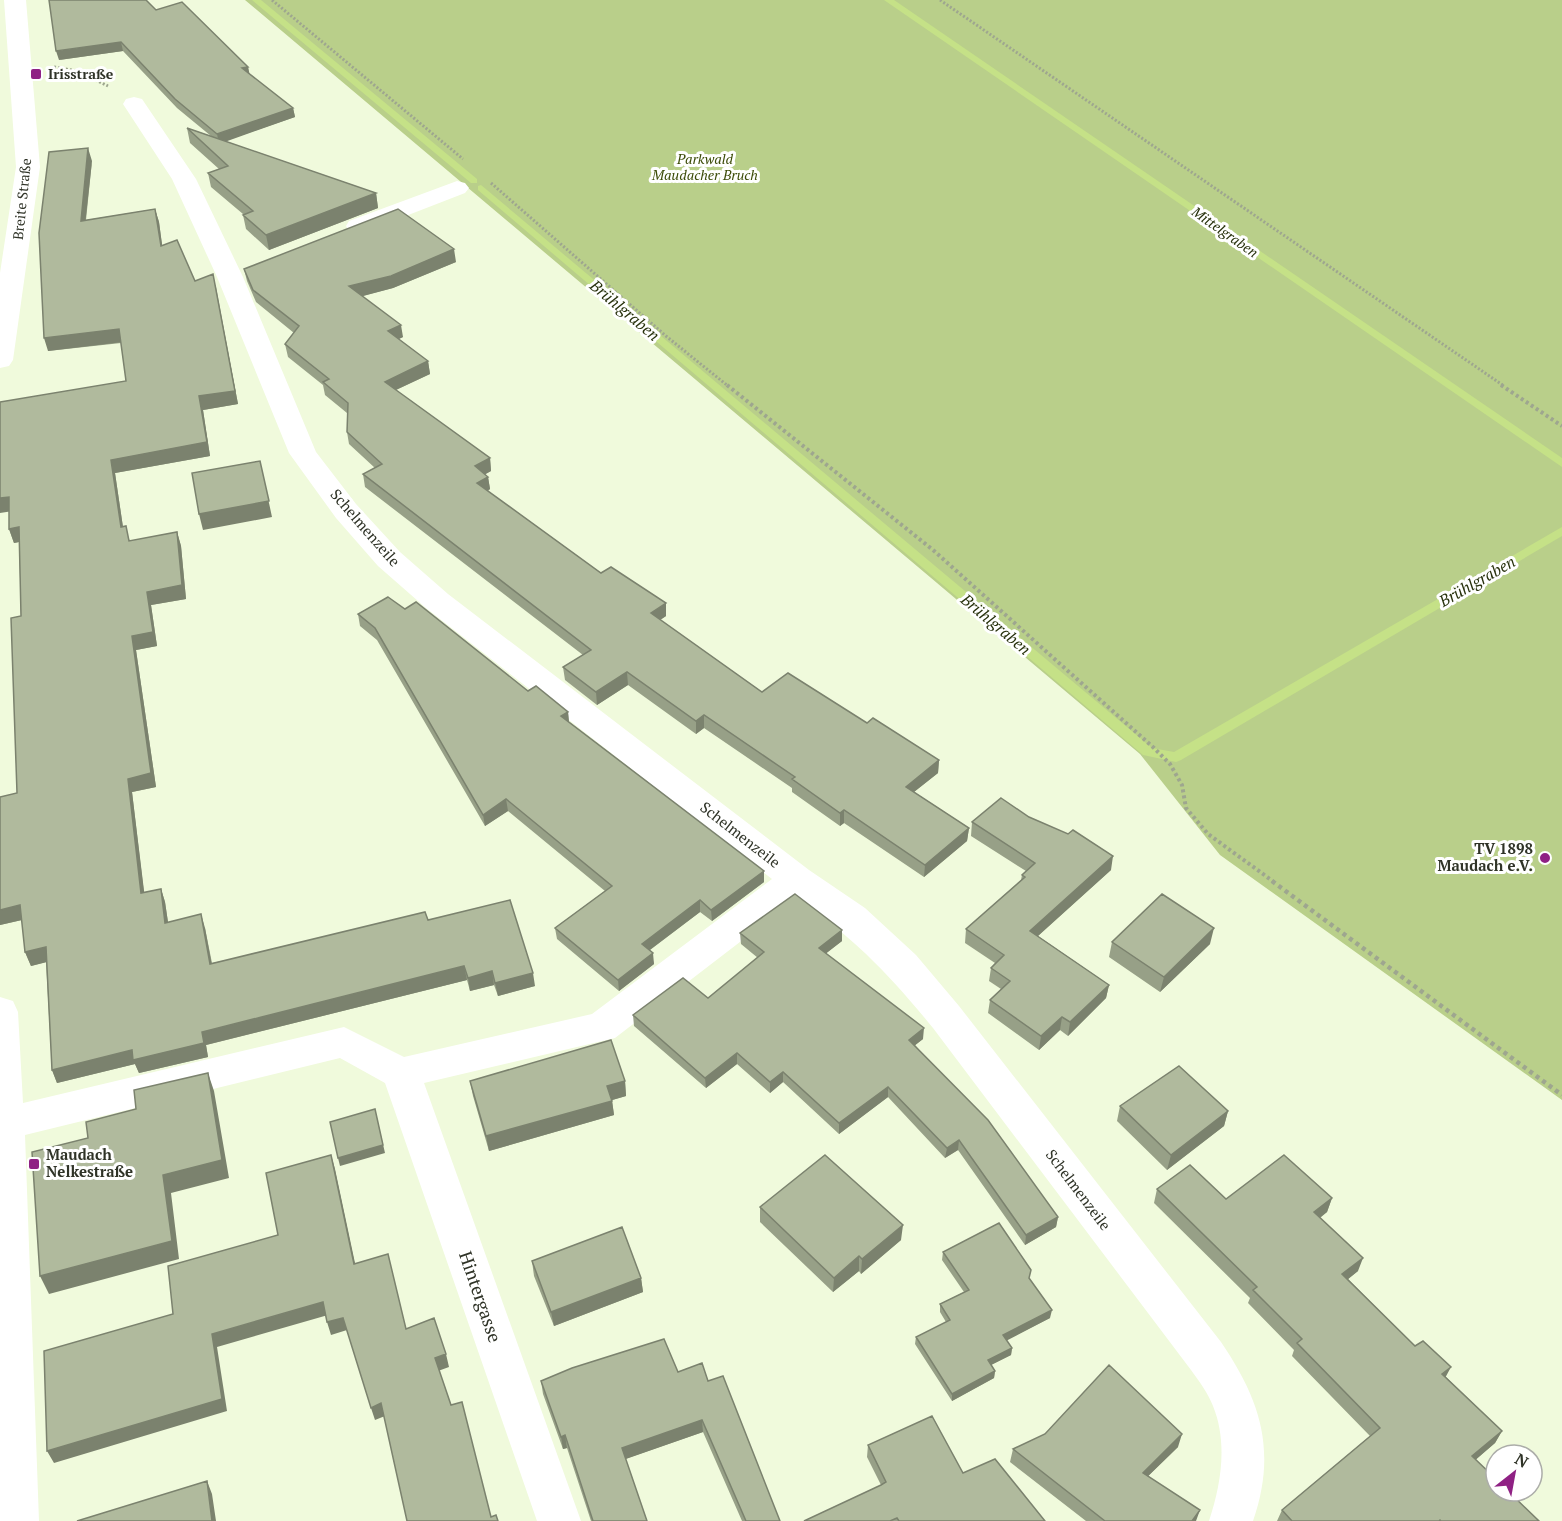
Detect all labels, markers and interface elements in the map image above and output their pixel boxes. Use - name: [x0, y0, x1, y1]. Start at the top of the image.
- place label: Irisstraße: [48, 64, 114, 83]
- marker: Irisstraße: [29, 67, 43, 81]
- park label: Parkwald Maudacher Bruch: [651, 149, 758, 184]
- street label: Breite Straße: [8, 157, 35, 241]
- water label: Mittelgraben: [1188, 201, 1262, 261]
- water label: Brühlgraben: [585, 274, 665, 346]
- street label: Schelmenzeile: [327, 484, 405, 570]
- water label: Brühlgraben: [1434, 550, 1519, 612]
- water label: Brühlgraben: [956, 588, 1036, 660]
- street label: Schelmenzeile: [696, 797, 785, 872]
- place label: TV 1898 Maudach e.V.: [1438, 838, 1533, 875]
- marker: TV 1898 Maudach e.V.: [1538, 851, 1552, 865]
- place label: Maudach Nelkestraße: [46, 1144, 133, 1181]
- street label: Schelmenzeile: [1042, 1145, 1116, 1234]
- marker: Maudach Nelkestraße: [27, 1157, 41, 1171]
- street label: Hintergasse: [454, 1248, 508, 1346]
- north arrow: [1484, 1443, 1544, 1503]
- text: N: [1511, 1448, 1533, 1473]

